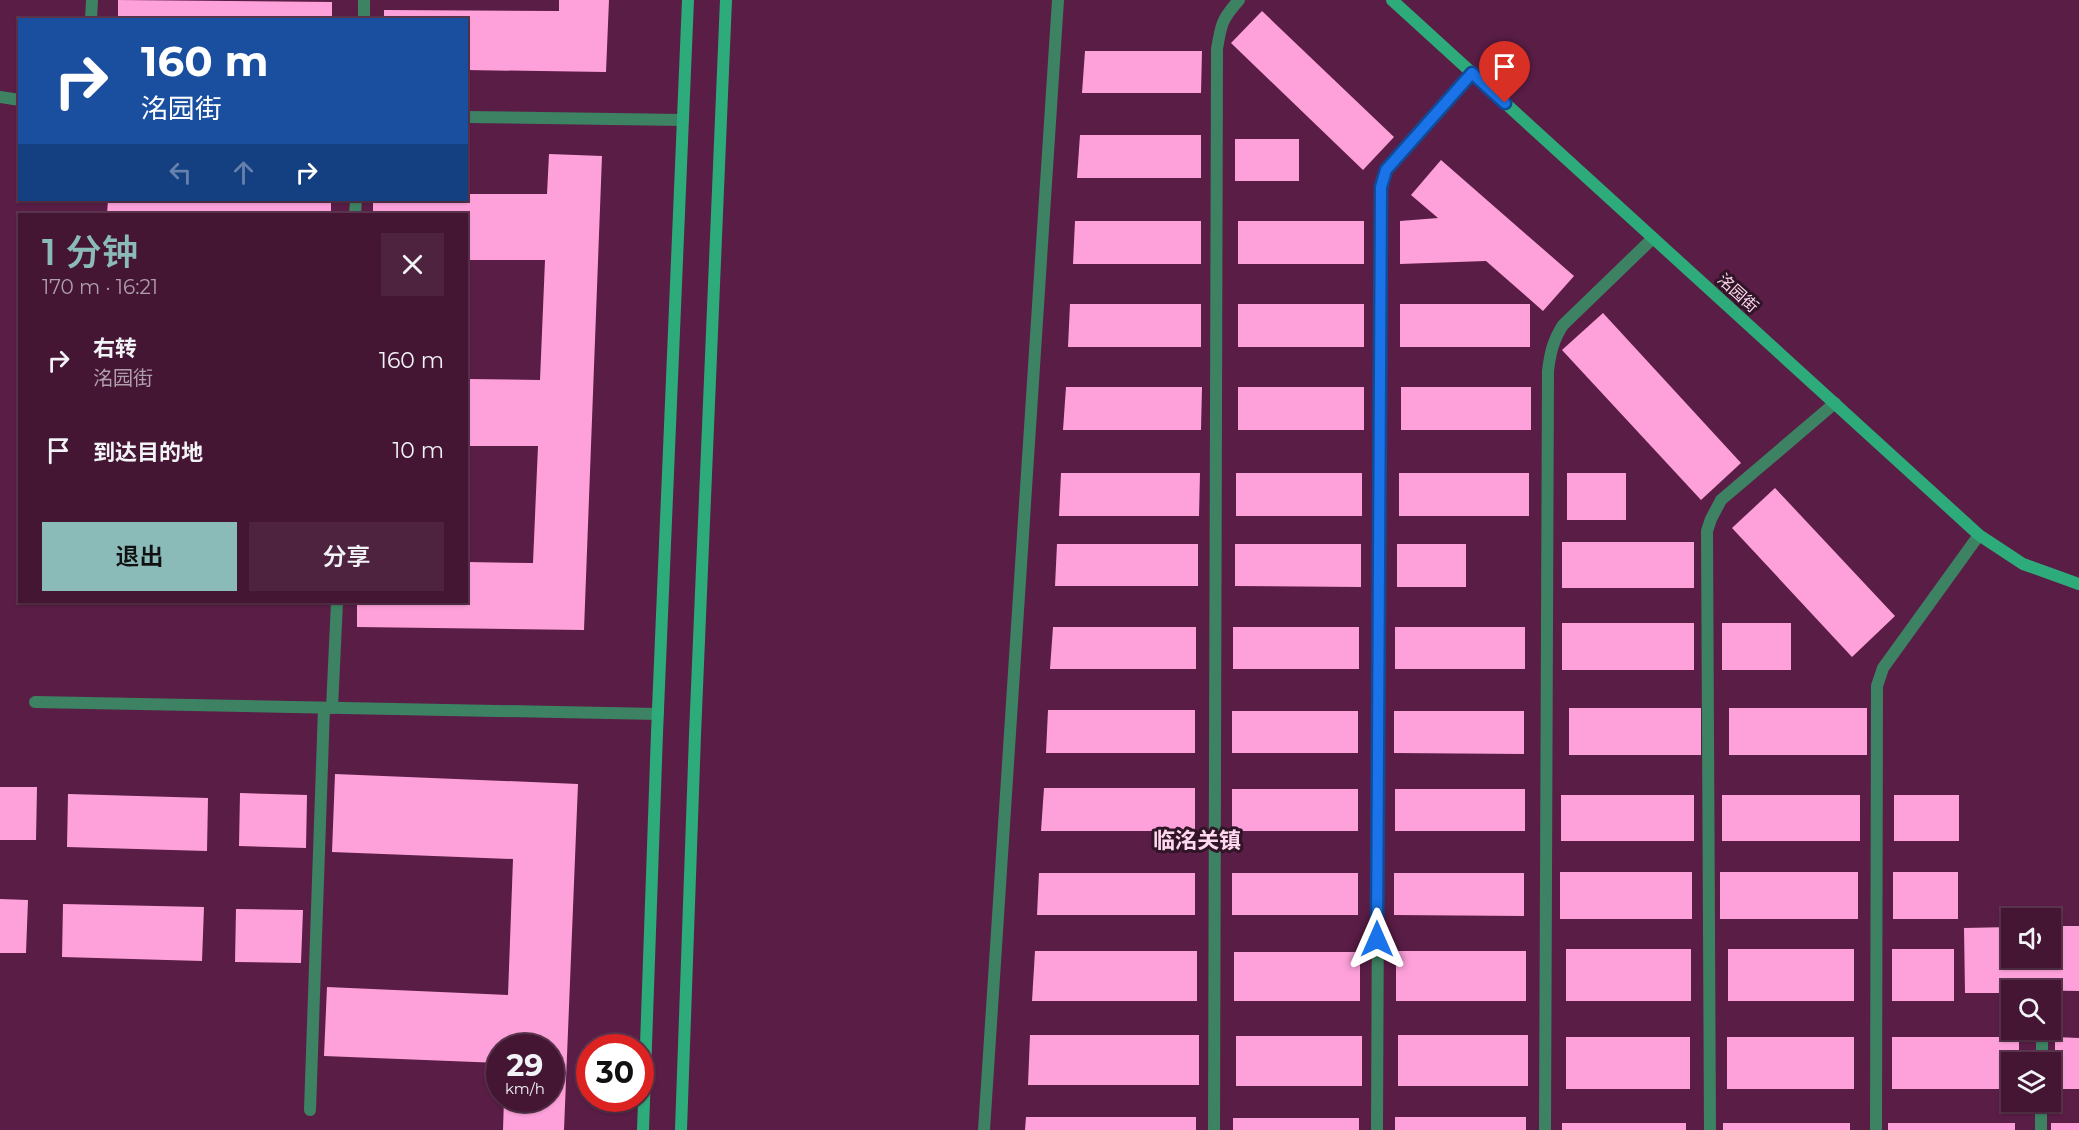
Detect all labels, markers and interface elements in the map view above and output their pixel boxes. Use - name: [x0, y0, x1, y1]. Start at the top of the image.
- text: 160 m: [141, 35, 269, 87]
- pin: [1479, 41, 1530, 103]
- icon: right: [42, 42, 120, 120]
- icon: arrive: [1488, 50, 1521, 83]
- text: 洺园街: [141, 92, 222, 125]
- icon: left: [164, 156, 197, 189]
- icon: ahead: [227, 156, 260, 189]
- icon: right: [290, 156, 323, 189]
- text: 1 分钟: [42, 230, 138, 274]
- button: close: [381, 233, 444, 296]
- street label: 洺园街: [1714, 270, 1762, 316]
- text: 170 m · 16:21: [42, 275, 158, 299]
- text: 右转: [93, 335, 137, 362]
- icon: right: [42, 344, 75, 377]
- text: 160 m: [379, 347, 444, 374]
- text: 洺园街: [93, 366, 153, 390]
- icon: arrive: [42, 434, 75, 467]
- text: 10 m: [392, 437, 444, 464]
- text: 到达目的地: [93, 439, 203, 466]
- button: 退出: [42, 522, 237, 591]
- button: 分享: [249, 522, 444, 591]
- district label: 临洺关镇: [1153, 827, 1241, 854]
- position arrow: [1345, 907, 1409, 971]
- map controls: [2001, 908, 2061, 1112]
- button: sound: [2001, 908, 2061, 968]
- button: search: [2001, 980, 2061, 1040]
- speed limit sign: 30: [576, 1034, 654, 1112]
- text: 29: [507, 1047, 543, 1084]
- button: layers: [2001, 1052, 2061, 1112]
- text: km/h: [505, 1079, 545, 1098]

